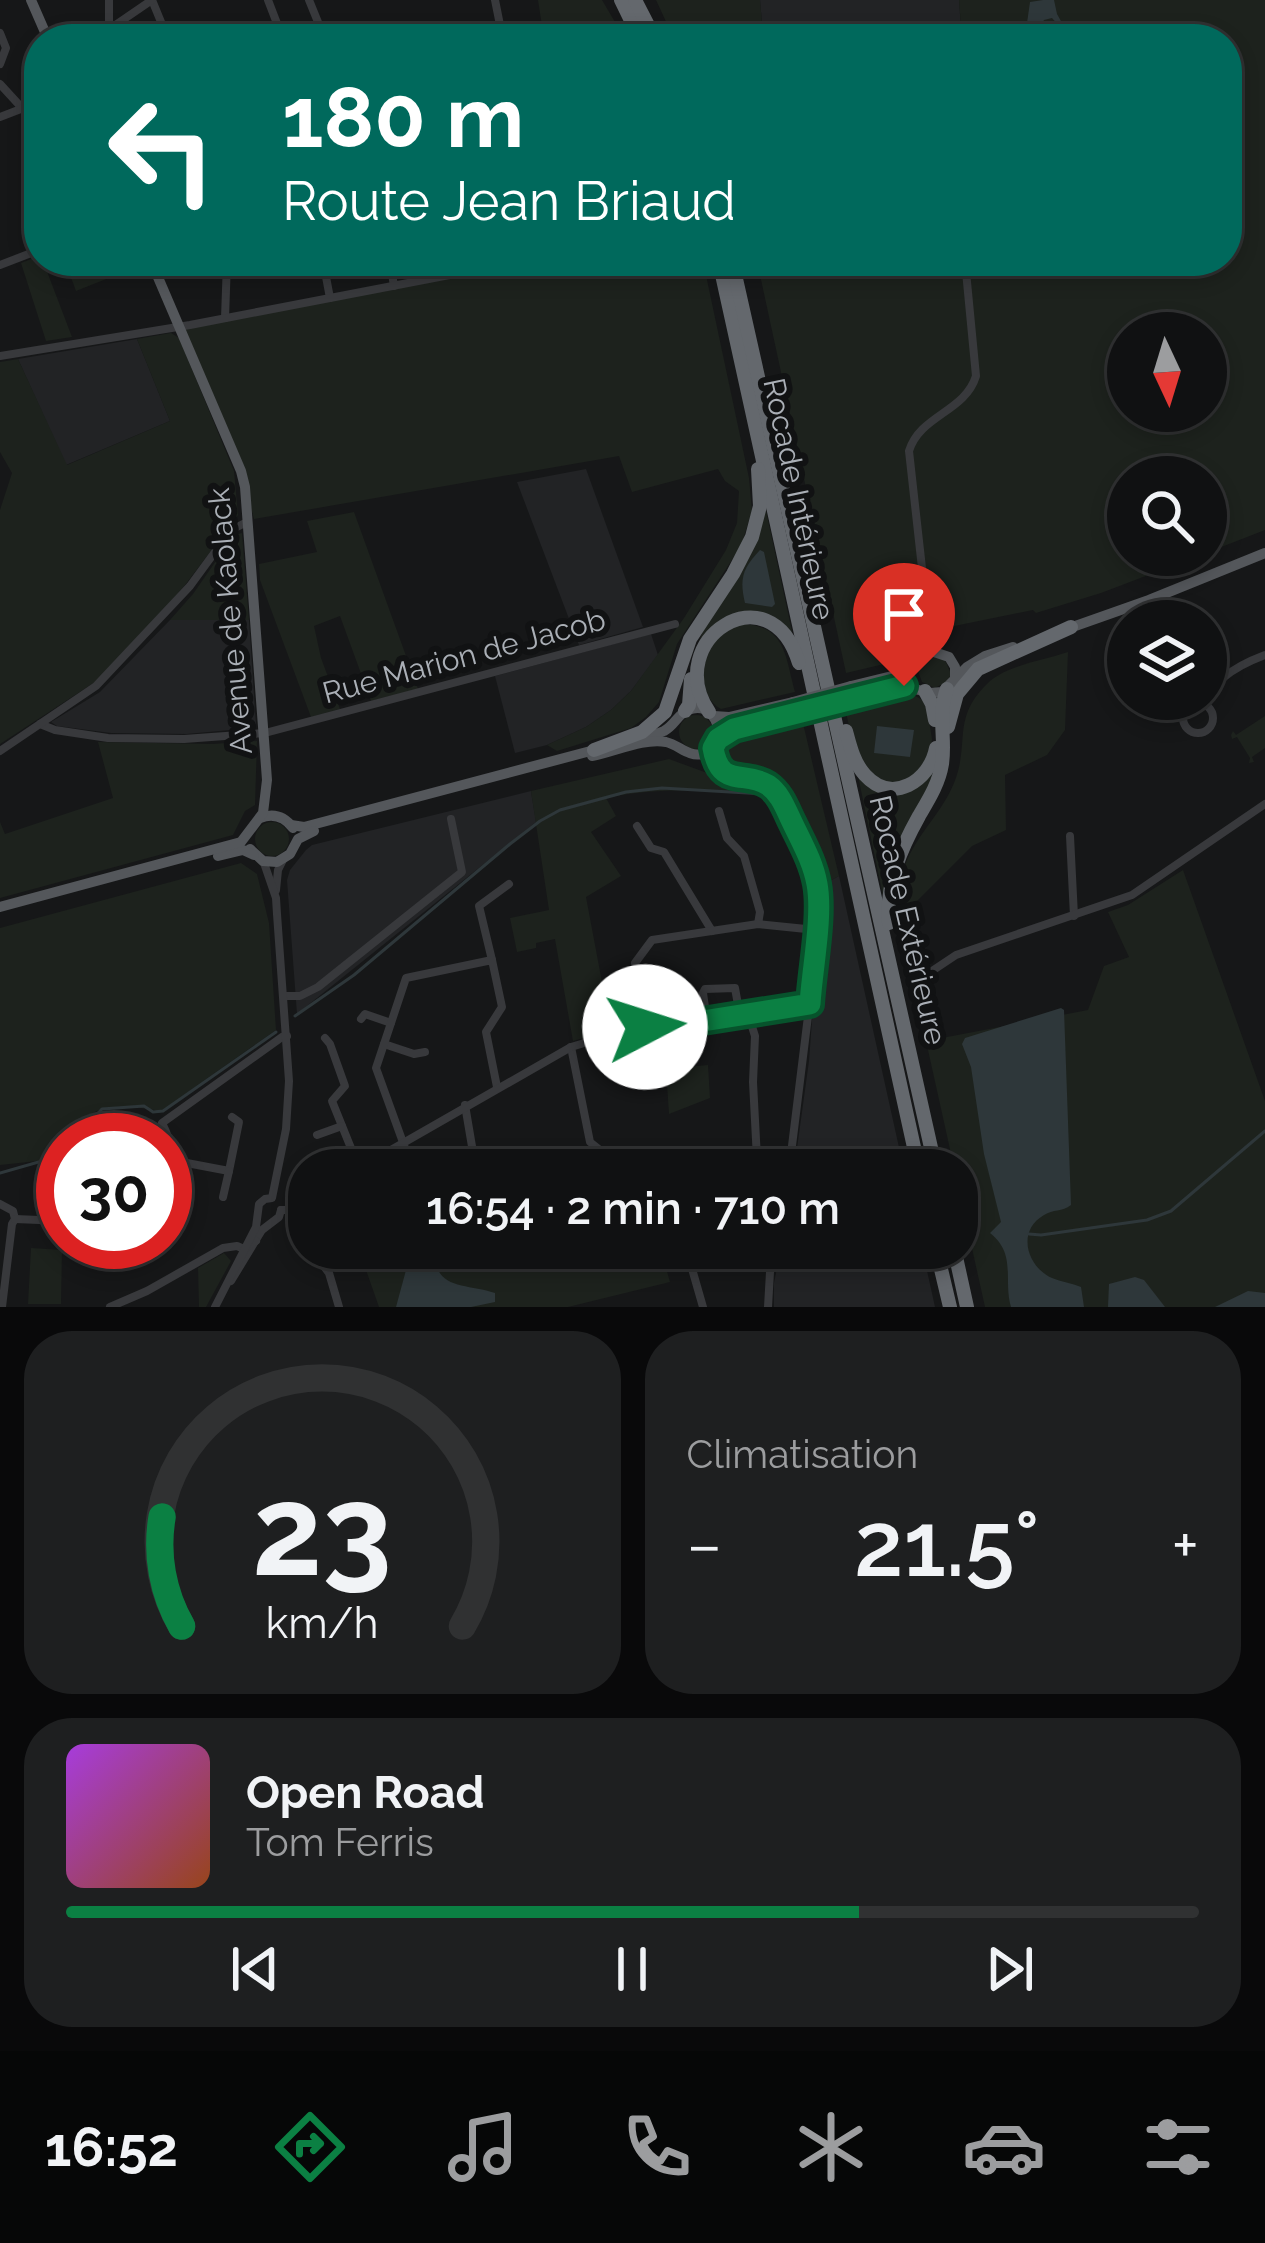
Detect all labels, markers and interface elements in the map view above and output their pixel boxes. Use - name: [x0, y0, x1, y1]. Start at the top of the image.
- text: 180 m: [282, 68, 524, 167]
- icon: left: [84, 72, 240, 228]
- text: Route Jean Briaud: [282, 169, 736, 233]
- north arrow: [1107, 312, 1227, 432]
- map controls: [1107, 312, 1227, 720]
- street label: Rocade Intérieure: [756, 375, 842, 623]
- button: search: [1107, 456, 1227, 576]
- street label: Avenue de Kaolack: [201, 486, 259, 756]
- pin: [853, 563, 955, 686]
- icon: arrive: [871, 581, 937, 647]
- button: layers: [1107, 600, 1227, 720]
- street label: Rue Marion de Jacob: [319, 601, 609, 711]
- street label: Rocade Extérieure: [862, 792, 954, 1048]
- position arrow: [582, 964, 708, 1090]
- speed limit sign: 30: [36, 1113, 192, 1269]
- text: 16:54 · 2 min · 710 m: [426, 1182, 840, 1235]
- text: Climatisation: [687, 1431, 918, 1477]
- text: 23: [252, 1458, 392, 1604]
- text: 21.5°: [854, 1491, 1040, 1597]
- text: −: [687, 1506, 722, 1583]
- text: +: [1172, 1506, 1199, 1583]
- text: km/h: [266, 1597, 379, 1647]
- text: Open Road: [246, 1766, 485, 1819]
- text: Tom Ferris: [246, 1819, 434, 1865]
- icon: previous: [222, 1936, 288, 2002]
- icon: pause: [599, 1936, 665, 2002]
- icon: next: [977, 1936, 1043, 2002]
- icon: directions: [268, 2105, 352, 2189]
- icon: music: [441, 2105, 525, 2189]
- icon: phone: [615, 2105, 699, 2189]
- icon: climate: [789, 2105, 873, 2189]
- icon: car: [962, 2105, 1046, 2189]
- icon: filters: [1136, 2105, 1220, 2189]
- text: 16:52: [45, 2115, 178, 2179]

